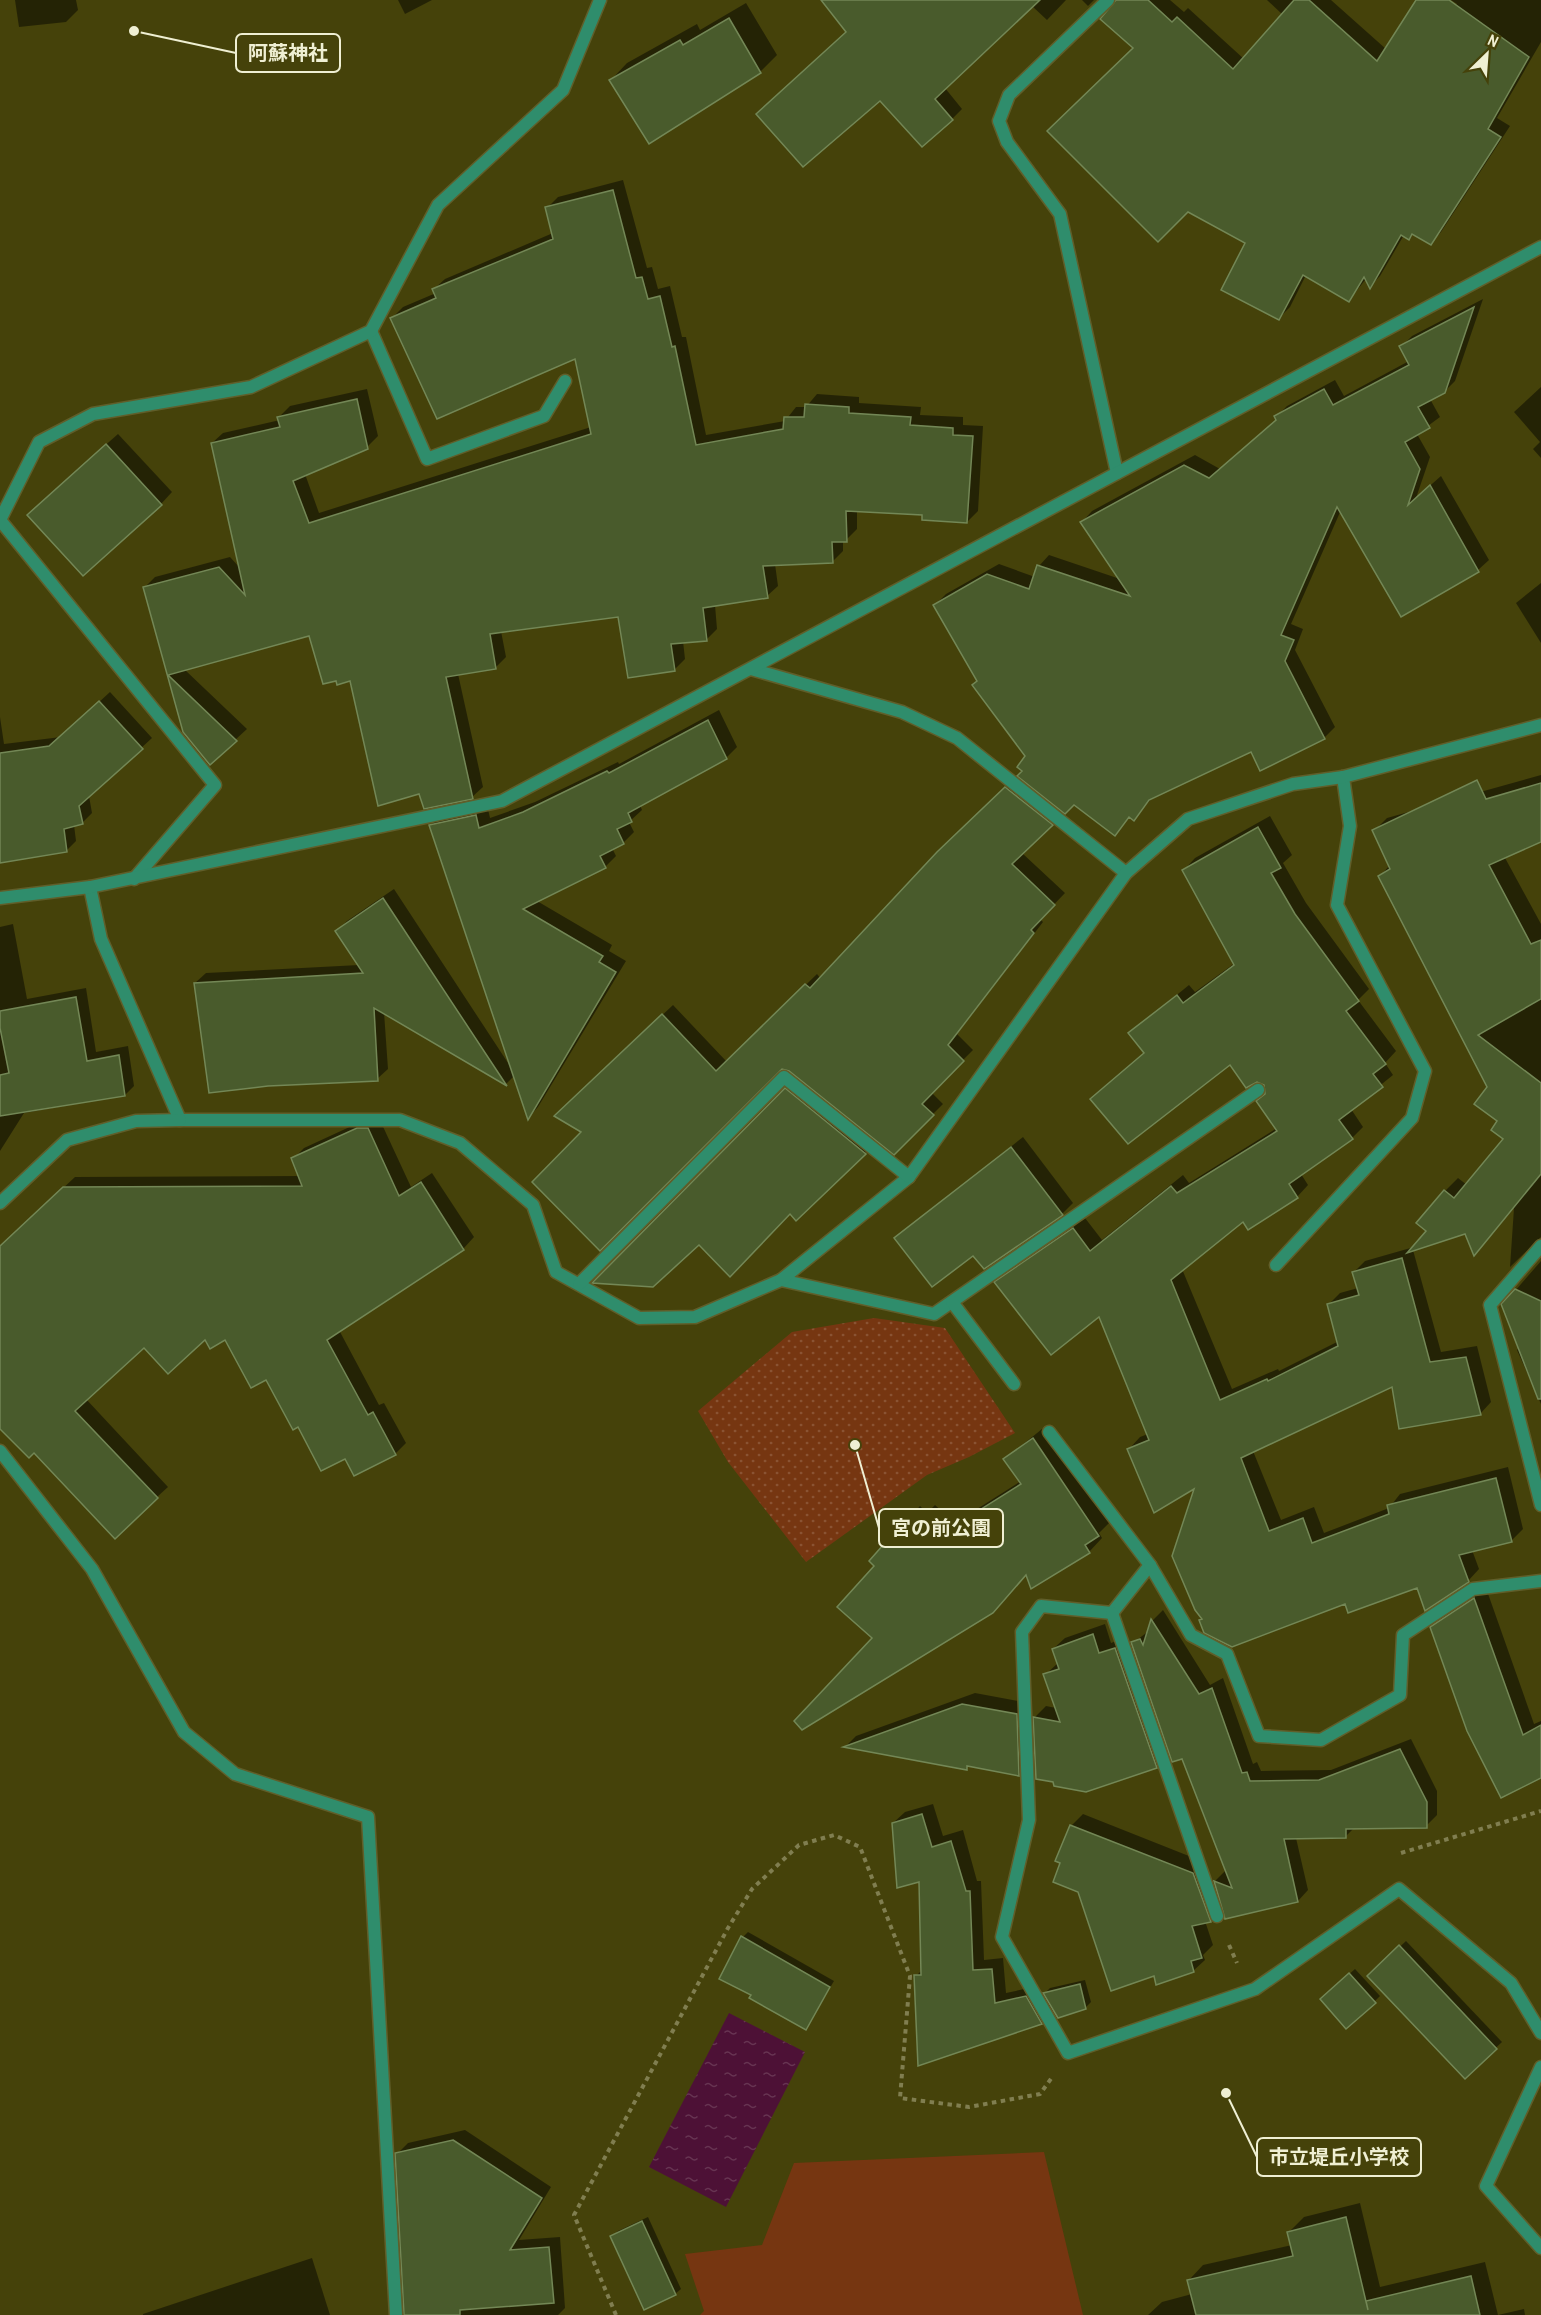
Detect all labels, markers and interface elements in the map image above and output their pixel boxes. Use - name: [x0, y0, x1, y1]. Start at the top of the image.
- north arrow: [1457, 24, 1517, 84]
- text: N: [1484, 28, 1502, 52]
- callout: 阿蘇神社: [236, 34, 340, 72]
- text: 阿蘇神社: [248, 39, 328, 66]
- callout: 宮の前公園: [879, 1509, 1003, 1547]
- text: 宮の前公園: [891, 1514, 991, 1541]
- callout: 市立堤丘小学校: [1257, 2138, 1421, 2176]
- text: 市立堤丘小学校: [1269, 2143, 1409, 2170]

